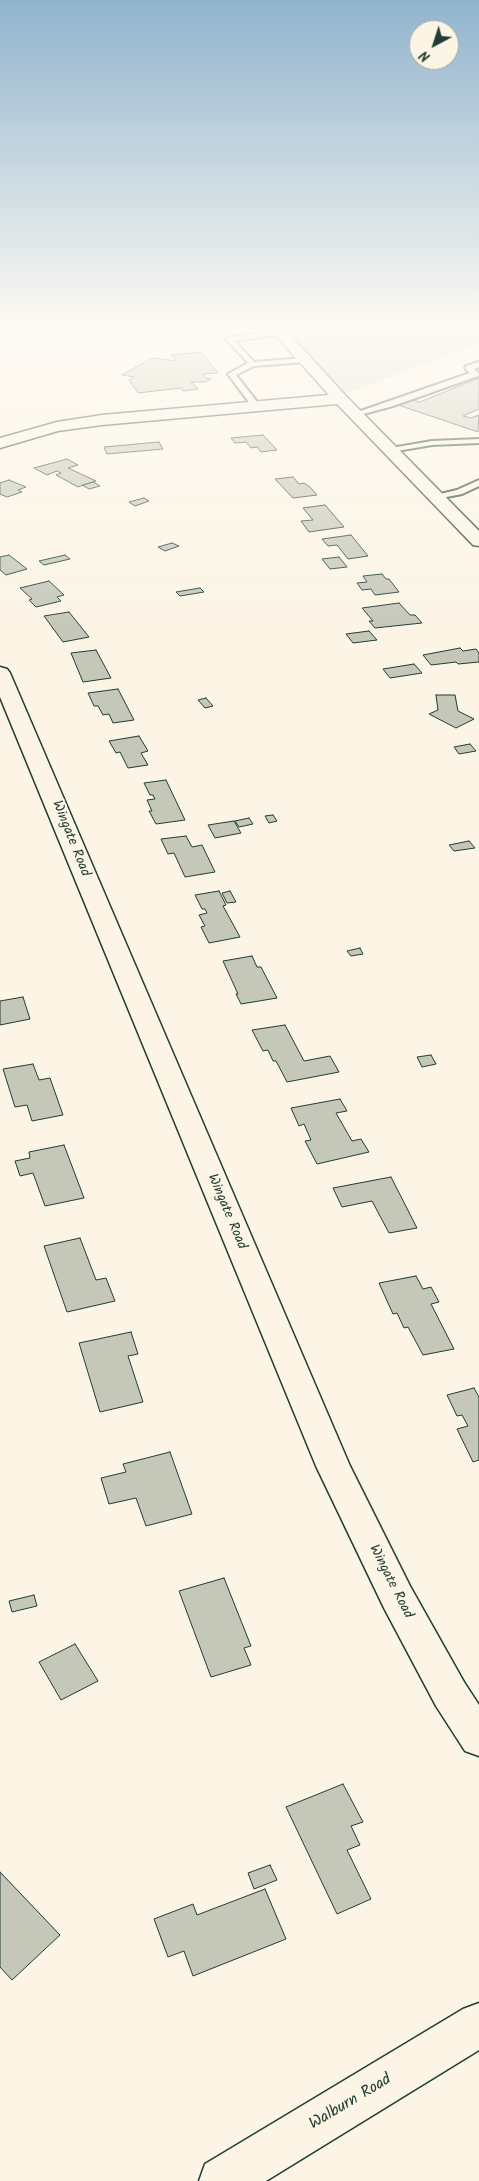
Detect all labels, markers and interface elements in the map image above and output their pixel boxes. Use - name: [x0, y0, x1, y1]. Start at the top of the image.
- north arrow: [409, 20, 459, 70]
- text: N: [415, 44, 435, 67]
- street label: Wingate Road: [47, 799, 93, 879]
- street label: Wingate Road: [203, 1172, 249, 1252]
- street label: Wingate Road: [364, 1542, 416, 1622]
- street label: Walburn Road: [306, 2071, 396, 2135]

